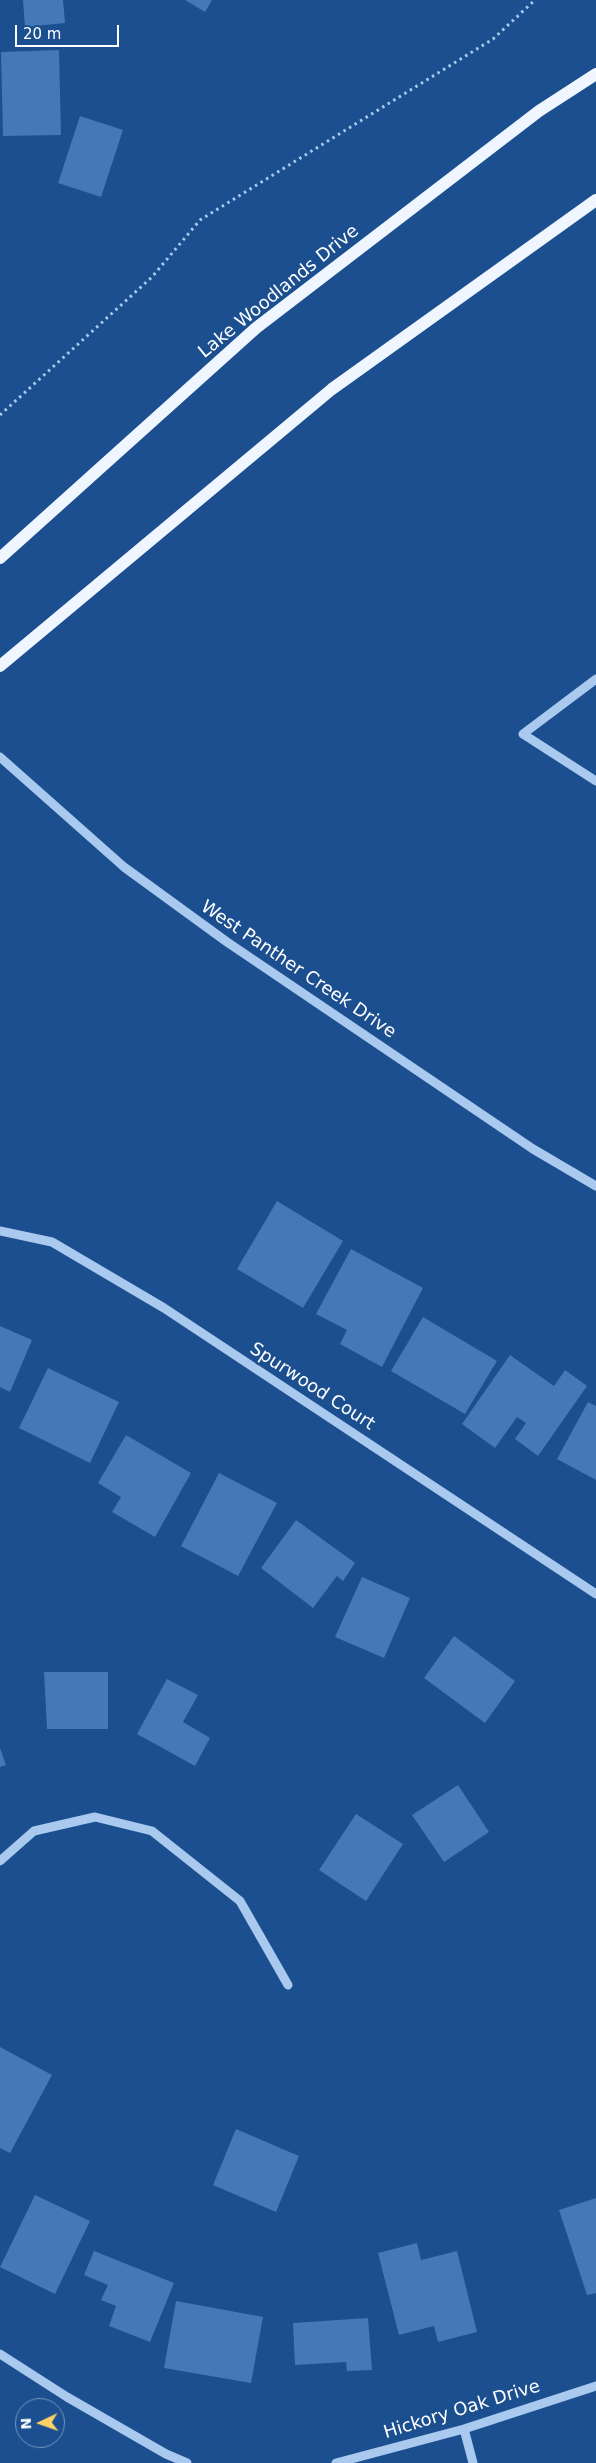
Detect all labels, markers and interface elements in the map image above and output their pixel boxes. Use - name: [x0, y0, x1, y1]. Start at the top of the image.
- scale bar: [18, 15, 121, 47]
- text: 20 m: [23, 25, 61, 43]
- street label: Lake Woodlands Drive: [195, 221, 363, 363]
- street label: West Panther Creek Drive: [196, 896, 400, 1044]
- street label: Spurwood Court: [245, 1338, 379, 1436]
- street label: Hickory Oak Drive: [381, 2376, 543, 2444]
- north arrow: [15, 2398, 65, 2448]
- text: N: [18, 2417, 34, 2430]

